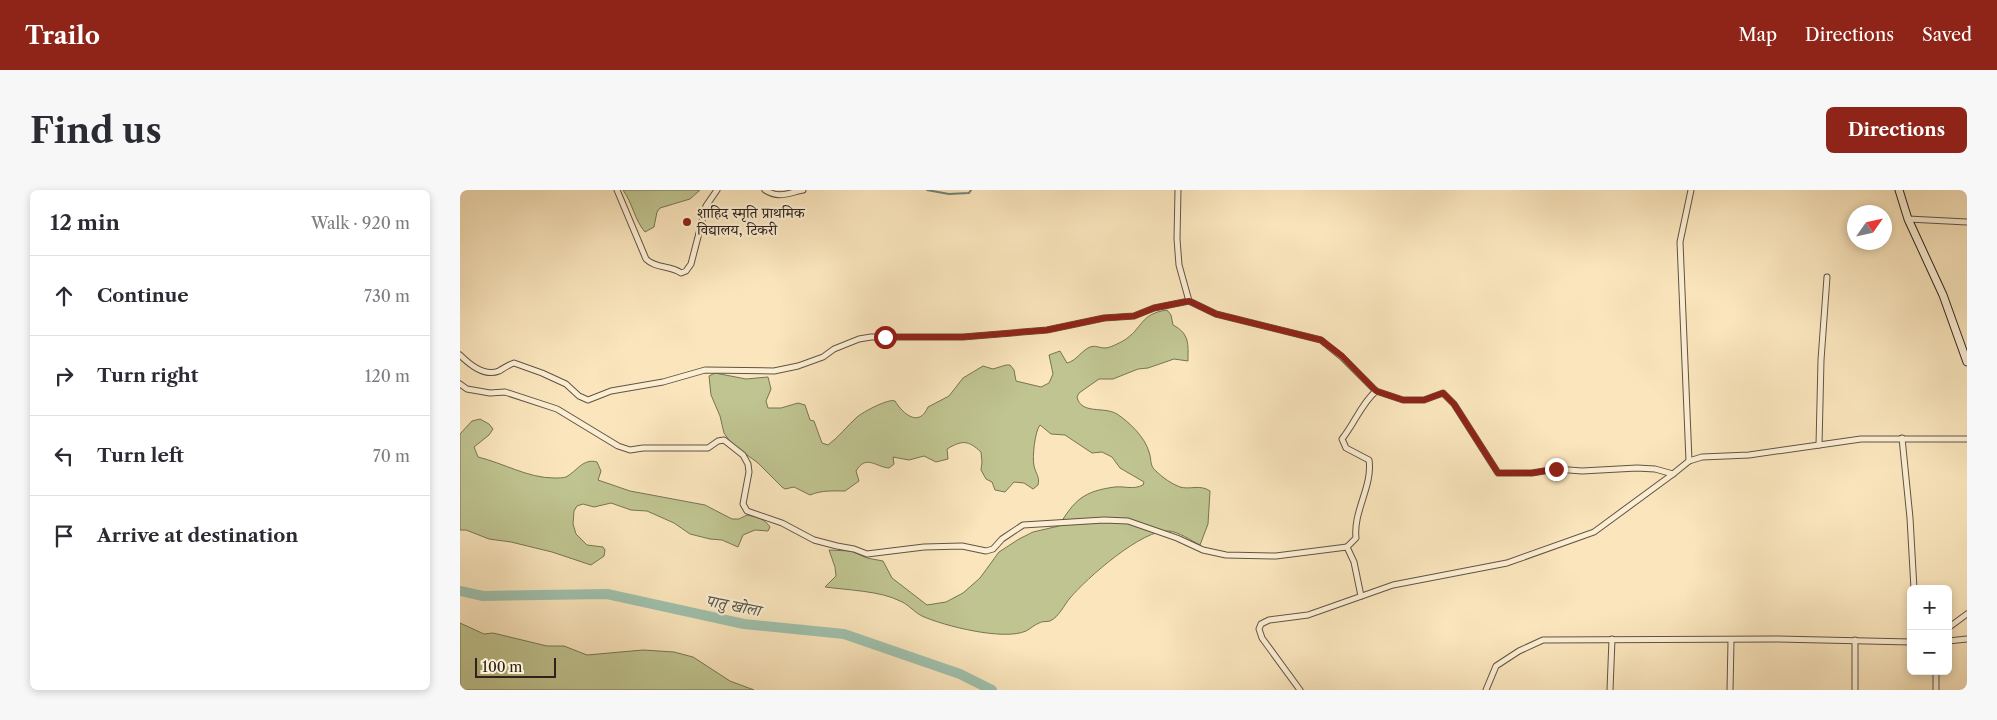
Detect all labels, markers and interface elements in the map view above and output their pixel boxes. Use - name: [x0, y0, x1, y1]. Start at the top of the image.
- text: Trailo: [25, 21, 100, 50]
- text: Map: [1738, 24, 1777, 46]
- text: Directions: [1805, 24, 1894, 46]
- text: Saved: [1922, 24, 1972, 46]
- button: Directions: [1826, 107, 1967, 153]
- text: Find us: [30, 109, 162, 152]
- place label: शाहिद स्मृति प्राथमिक विद्यालय, टिकरी: [696, 203, 806, 239]
- north arrow: [1847, 205, 1892, 250]
- text: 12 min: [50, 210, 120, 235]
- text: Walk · 920 m: [311, 213, 410, 233]
- marker: शाहिद स्मृति प्राथमिक विद्यालय, टिकरी: [681, 216, 693, 228]
- icon: ahead: [50, 282, 78, 310]
- text: Continue: [97, 284, 189, 307]
- text: 730 m: [364, 286, 410, 306]
- route start: [874, 326, 897, 349]
- icon: right: [50, 362, 78, 390]
- text: Turn right: [97, 364, 198, 387]
- text: 120 m: [365, 366, 410, 386]
- icon: left: [50, 442, 78, 470]
- text: Turn left: [97, 444, 184, 467]
- text: 70 m: [373, 446, 410, 466]
- route end: [1545, 458, 1568, 481]
- icon: arrive: [50, 522, 78, 550]
- text: Arrive at destination: [97, 524, 298, 547]
- map controls: [1907, 585, 1952, 675]
- button: +: [1907, 585, 1952, 630]
- water label: पातु खोला: [704, 590, 765, 622]
- button: −: [1907, 630, 1952, 675]
- scale bar: [475, 655, 556, 678]
- text: 100 m: [482, 658, 522, 676]

